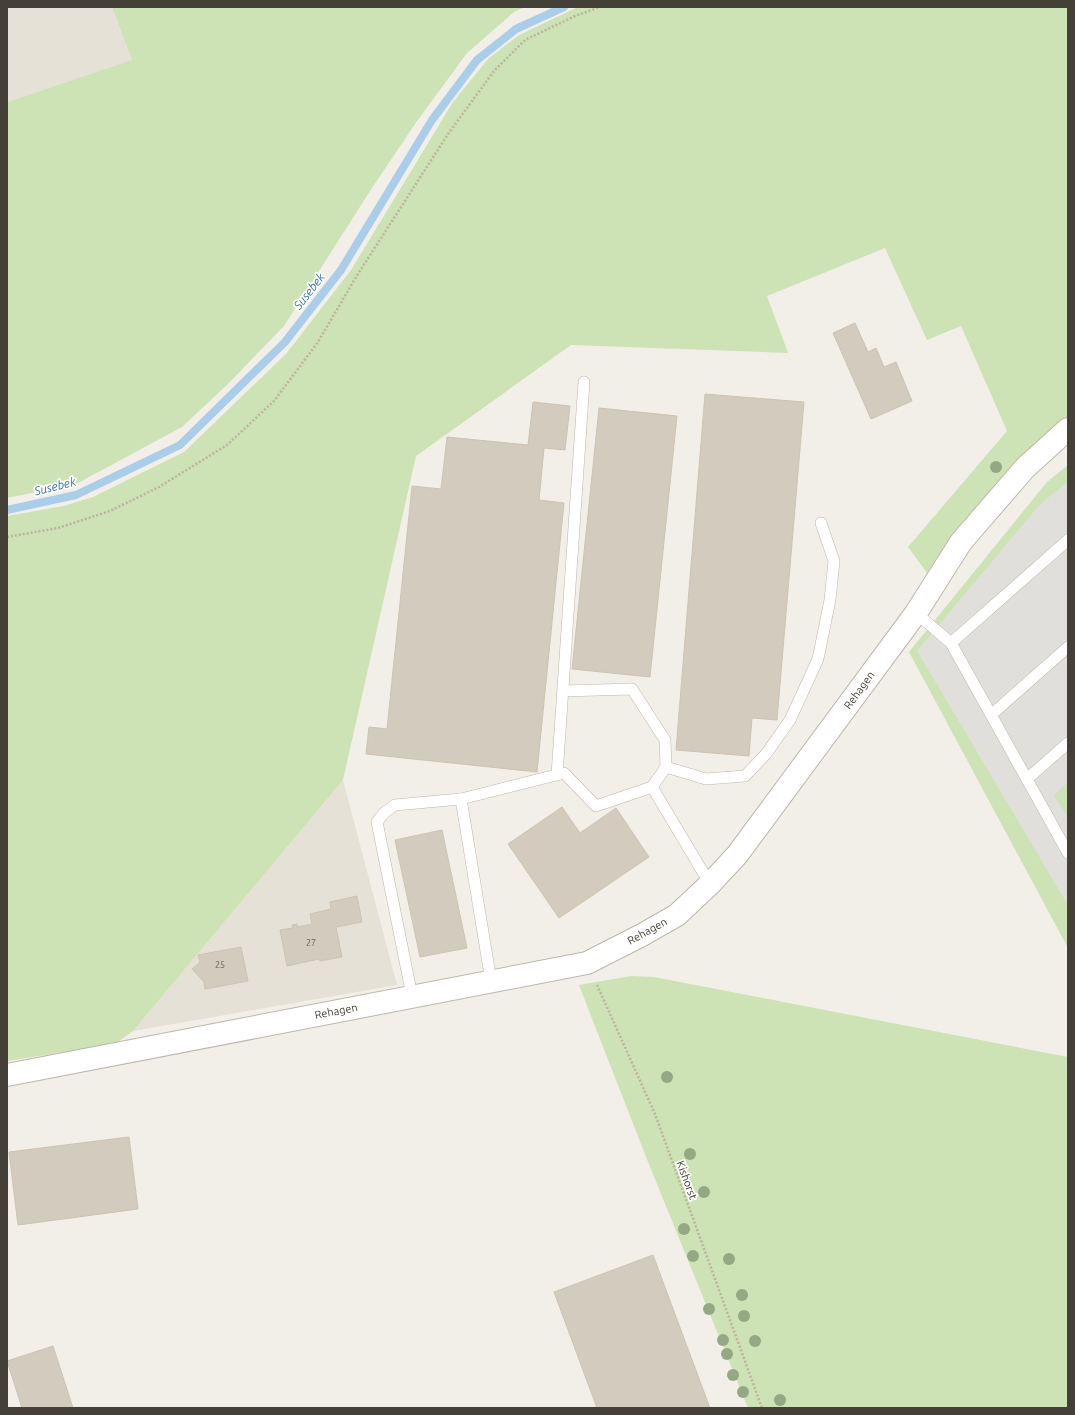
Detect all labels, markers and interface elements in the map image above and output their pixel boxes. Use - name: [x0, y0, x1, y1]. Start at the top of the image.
- water label: Susebek: [290, 270, 328, 312]
- water label: Susebek: [32, 474, 78, 498]
- street label: Rehagen: [841, 669, 877, 711]
- street label: Rehagen: [625, 915, 669, 947]
- house number: 27: [306, 938, 316, 948]
- house number: 25: [215, 960, 225, 970]
- street label: Rehagen: [313, 1001, 359, 1021]
- street label: Kishorst: [674, 1159, 700, 1202]

